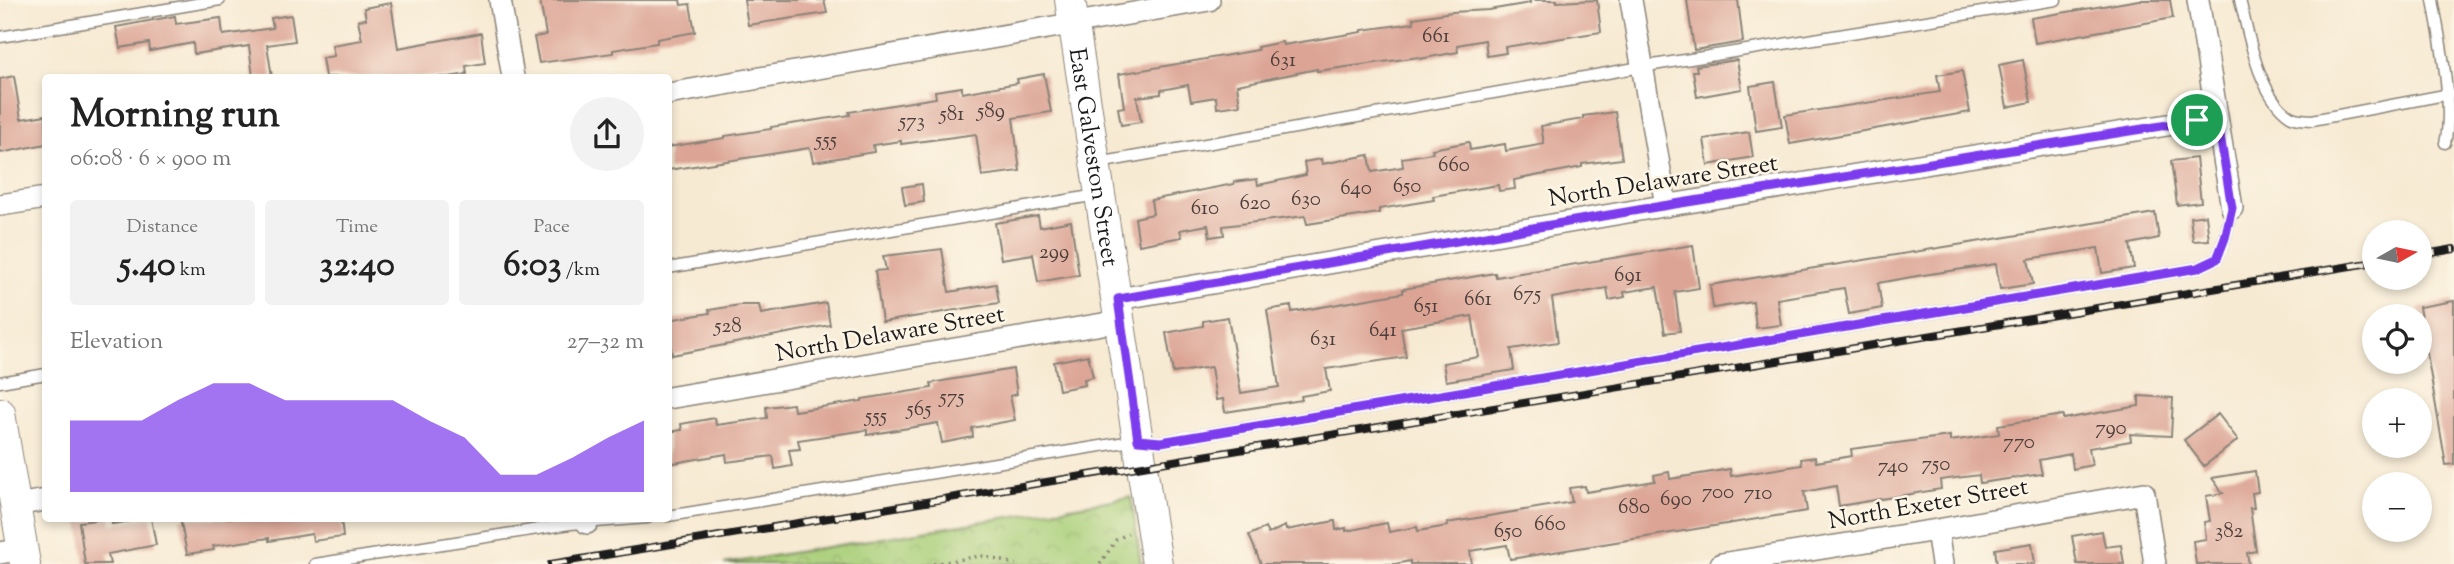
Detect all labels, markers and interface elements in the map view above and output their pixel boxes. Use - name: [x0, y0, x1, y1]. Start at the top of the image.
- house number: 661: [1422, 22, 1450, 52]
- street label: East Galveston Street: [1059, 46, 1126, 269]
- house number: 631: [1270, 46, 1296, 76]
- text: Morning run: [70, 90, 280, 144]
- pin: [2167, 90, 2227, 150]
- button: share: [570, 97, 644, 171]
- house number: 589: [976, 97, 1005, 127]
- house number: 581: [939, 100, 964, 130]
- icon: arrive: [2178, 101, 2216, 139]
- house number: 573: [898, 107, 925, 137]
- house number: 555: [814, 126, 837, 156]
- text: 06:08 · 6 × 900 m: [70, 143, 231, 176]
- street label: North Delaware Street: [1546, 147, 1780, 217]
- house number: 660: [1438, 151, 1470, 181]
- house number: 650: [1393, 172, 1421, 202]
- house number: 640: [1340, 174, 1372, 204]
- house number: 630: [1291, 185, 1321, 215]
- house number: 620: [1239, 189, 1271, 219]
- house number: 610: [1191, 194, 1219, 224]
- text: Distance: [127, 214, 198, 241]
- text: Time: [336, 214, 378, 241]
- text: Pace: [533, 214, 570, 241]
- north arrow: [2362, 220, 2432, 290]
- map controls: [2362, 220, 2432, 542]
- house number: 299: [1039, 238, 1069, 268]
- text: 5.40: [119, 241, 176, 292]
- text: 32:40: [319, 241, 395, 292]
- text: 6:03: [503, 241, 562, 292]
- text: km: [176, 257, 206, 284]
- text: /km: [562, 257, 600, 284]
- house number: 691: [1614, 261, 1642, 291]
- house number: 675: [1513, 280, 1541, 310]
- house number: 661: [1464, 285, 1492, 315]
- house number: 651: [1414, 292, 1438, 322]
- street label: North Delaware Street: [773, 298, 1007, 372]
- button: locate: [2362, 304, 2432, 374]
- house number: 528: [713, 312, 742, 342]
- house number: 641: [1369, 316, 1397, 346]
- house number: 631: [1310, 325, 1336, 355]
- text: Elevation: [70, 326, 163, 359]
- text: 27–32 m: [567, 326, 644, 359]
- house number: 575: [939, 383, 964, 413]
- button: +: [2362, 388, 2432, 458]
- house number: 565: [906, 395, 931, 425]
- house number: 555: [864, 402, 887, 432]
- house number: 790: [2095, 414, 2127, 444]
- house number: 770: [2003, 428, 2035, 458]
- house number: 750: [1922, 450, 1950, 480]
- house number: 740: [1878, 452, 1908, 482]
- street label: North Exeter Street: [1826, 471, 2031, 539]
- button: −: [2362, 472, 2432, 542]
- house number: 700: [1702, 478, 1734, 508]
- house number: 710: [1744, 479, 1772, 509]
- house number: 690: [1660, 485, 1692, 515]
- house number: 680: [1618, 493, 1650, 523]
- house number: 660: [1534, 510, 1566, 540]
- house number: 650: [1494, 517, 1522, 547]
- house number: 382: [2215, 517, 2243, 547]

